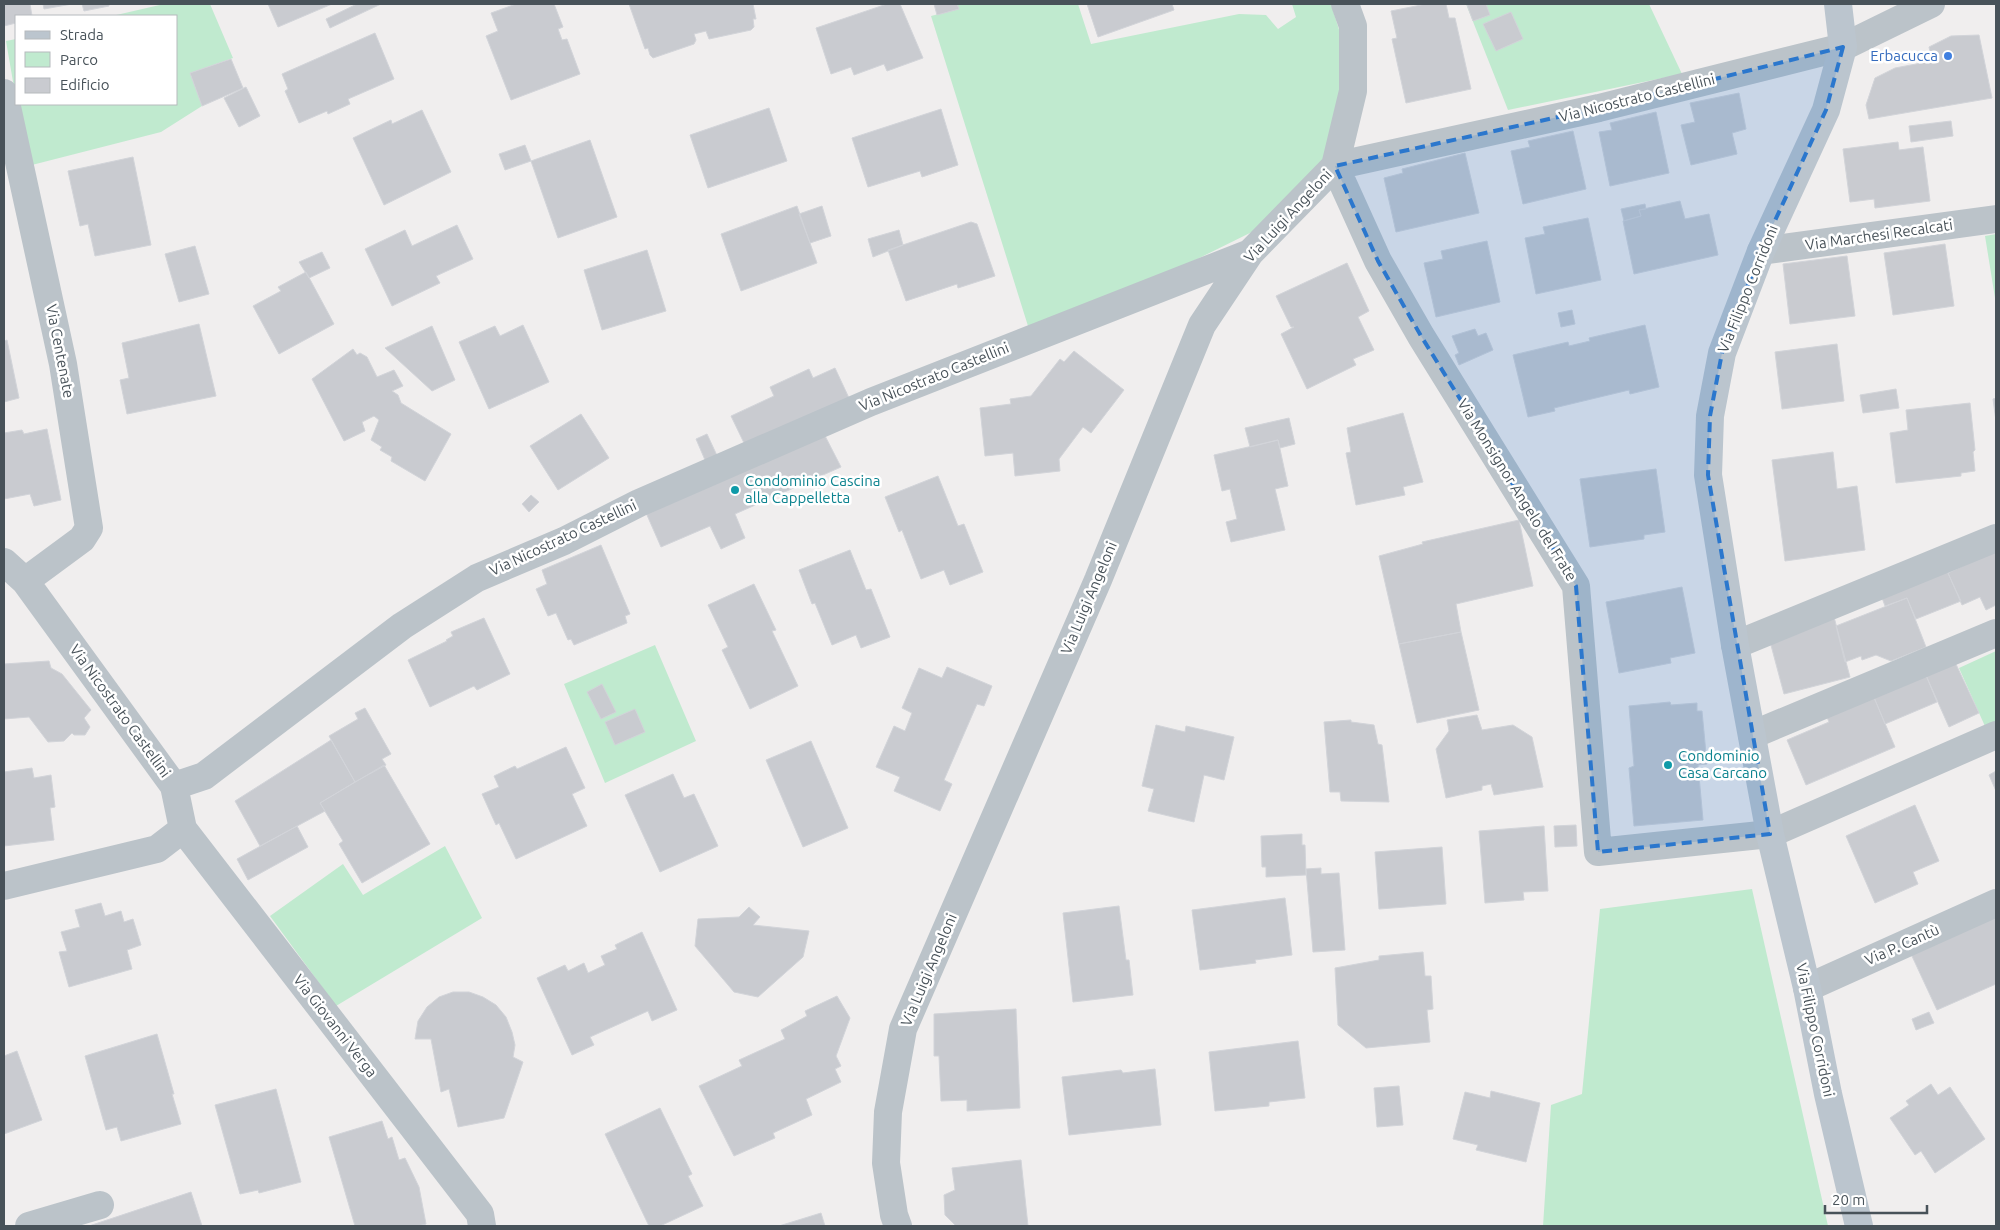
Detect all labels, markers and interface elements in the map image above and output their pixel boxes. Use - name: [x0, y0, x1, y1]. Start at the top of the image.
- legend: [15, 15, 178, 105]
- text: Strada: [60, 26, 104, 43]
- place label: Erbacucca: [1870, 47, 1938, 64]
- marker: Erbacucca: [1942, 50, 1954, 62]
- text: Parco: [60, 51, 98, 68]
- street label: Via Nicostrato Castellini: [1557, 70, 1717, 125]
- text: Edificio: [60, 76, 109, 93]
- street label: Via Luigi Angeloni: [1240, 166, 1335, 266]
- street label: Via Marchesi Recalcati: [1804, 216, 1954, 253]
- street label: Via Filippo Corridoni: [1714, 222, 1781, 355]
- street label: Via Centenate: [43, 302, 78, 399]
- street label: Via Nicostrato Castellini: [856, 339, 1011, 414]
- street label: Via Monsignor Angelo del Frate: [1454, 396, 1581, 584]
- place label: Condominio Cascina alla Cappelletta: [745, 472, 880, 506]
- marker: Condominio Cascina alla Cappelletta: [729, 484, 741, 496]
- street label: Via Nicostrato Castellini: [487, 496, 639, 579]
- street label: Via Luigi Angeloni: [1057, 539, 1120, 657]
- street label: Via Nicostrato Castellini: [67, 641, 174, 780]
- place label: Condominio Casa Carcano: [1678, 747, 1767, 781]
- marker: Condominio Casa Carcano: [1662, 759, 1674, 771]
- street label: Via Luigi Angeloni: [897, 911, 960, 1029]
- street label: Via P. Cantù: [1862, 921, 1942, 969]
- street label: Via Filippo Corridoni: [1793, 961, 1838, 1098]
- street label: Via Giovanni Verga: [290, 971, 381, 1080]
- scale bar: [1825, 1182, 1928, 1214]
- text: 20 m: [1832, 1191, 1865, 1208]

